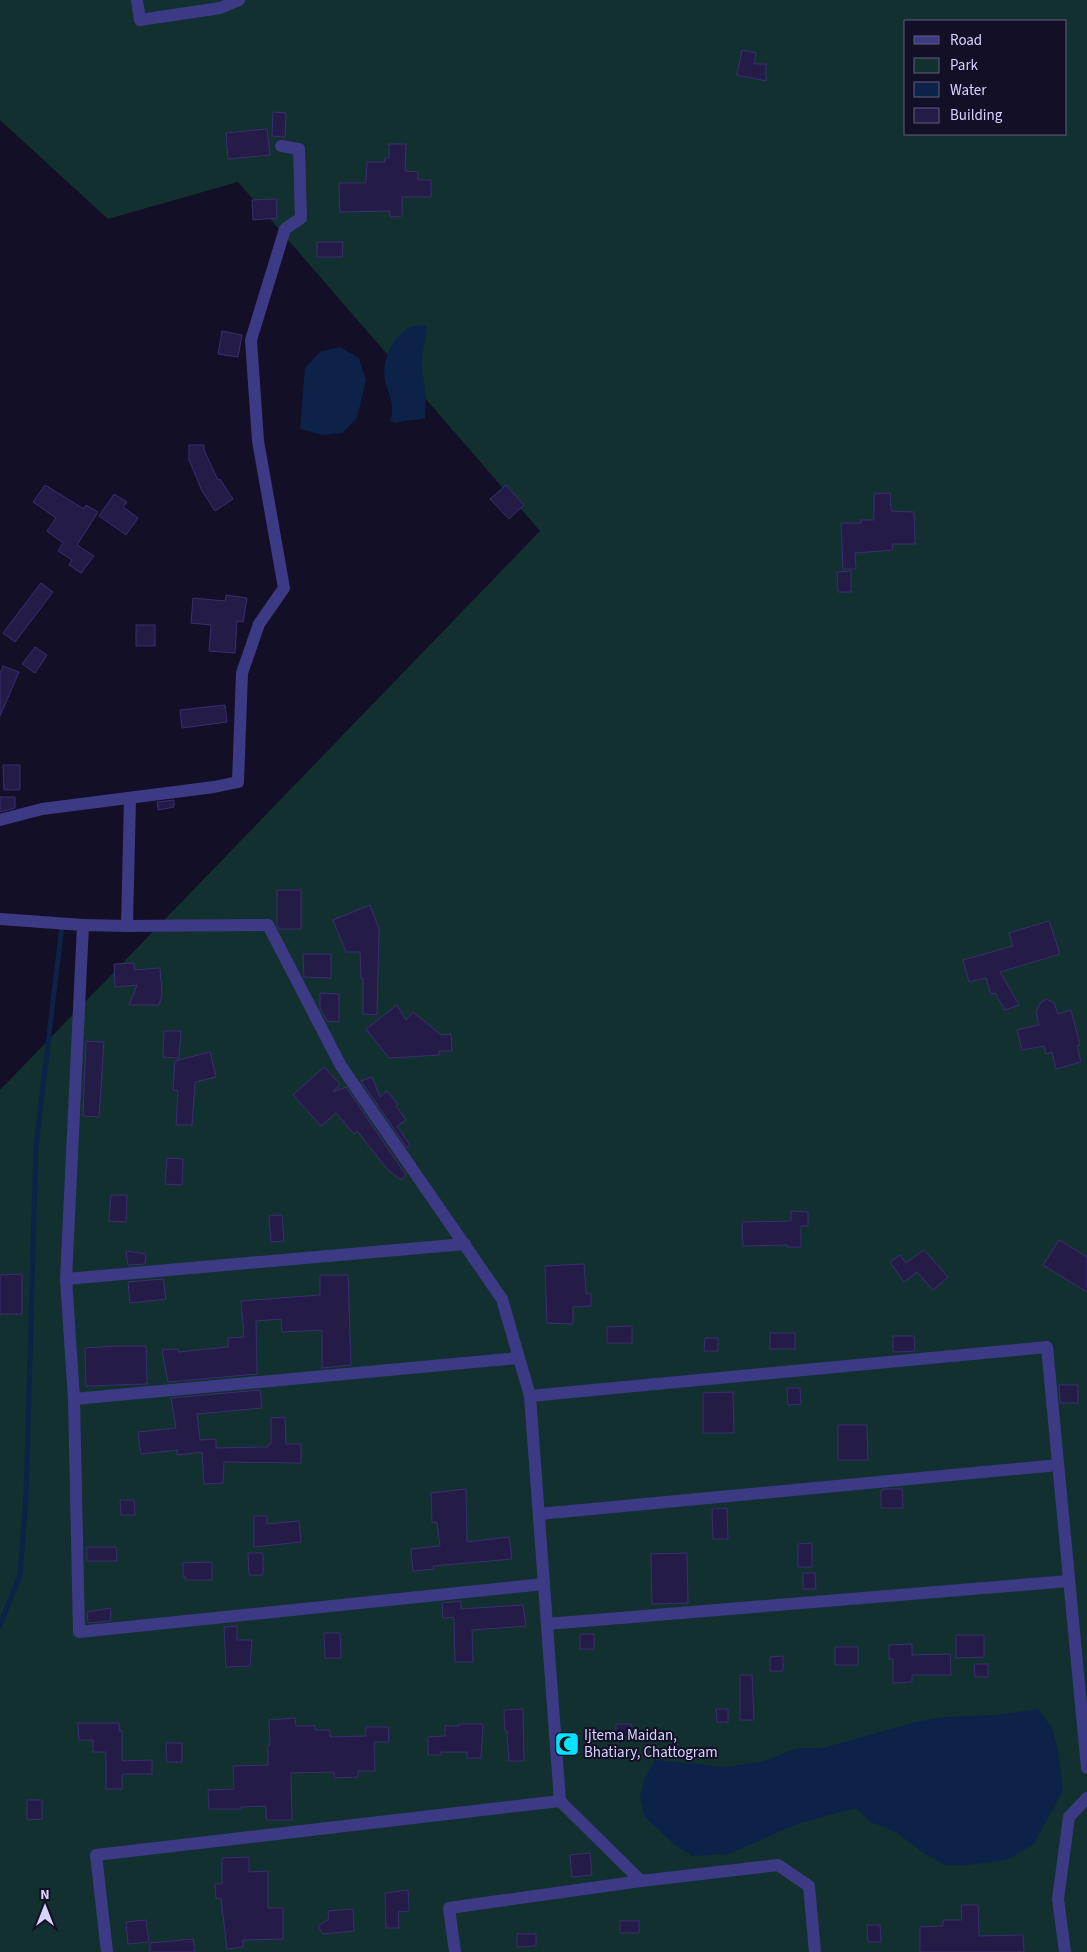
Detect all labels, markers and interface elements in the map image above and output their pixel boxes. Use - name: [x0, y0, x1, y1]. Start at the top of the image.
- legend: [904, 20, 1067, 135]
- text: Road: [950, 30, 982, 51]
- text: Park: [950, 55, 979, 76]
- text: Water: [950, 80, 987, 101]
- text: Building: [950, 105, 1003, 126]
- place label: Ijtema Maidan, Bhatiary, Chattogram: [584, 1725, 718, 1763]
- mosque icon: Ijtema Maidan, Bhatiary, Chattogram: [554, 1731, 580, 1757]
- north arrow: [20, 1882, 70, 1932]
- text: N: [40, 1885, 50, 1905]

